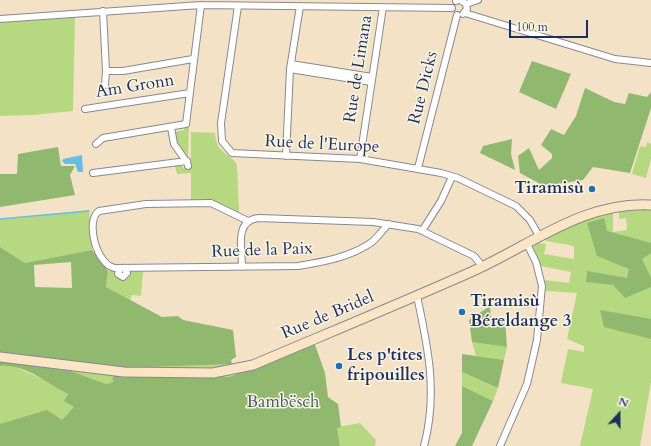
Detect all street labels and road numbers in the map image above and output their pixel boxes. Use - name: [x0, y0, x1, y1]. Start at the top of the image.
- street label: Rue de Limana: [340, 14, 378, 124]
- street label: Rue Dicks: [405, 49, 443, 127]
- street label: Am Gronn: [94, 71, 176, 103]
- street label: Rue de l'Europe: [264, 132, 380, 158]
- street label: Rue de la Paix: [211, 239, 313, 263]
- street label: Rue de Bridel: [279, 287, 377, 345]

